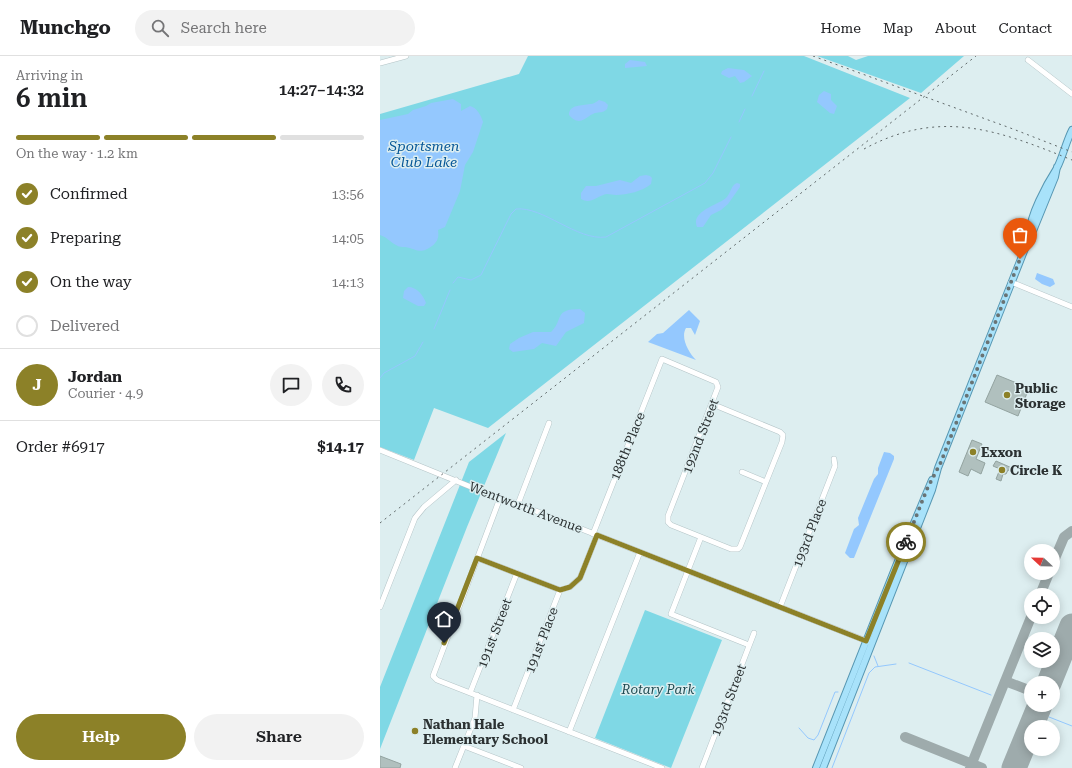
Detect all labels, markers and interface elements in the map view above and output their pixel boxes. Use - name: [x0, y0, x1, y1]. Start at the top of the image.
- search box: [135, 10, 415, 46]
- text: Munchgo: [20, 16, 111, 39]
- icon: search: [149, 17, 171, 39]
- text: Search here: [181, 19, 267, 37]
- text: Home: [820, 20, 861, 36]
- text: Map: [883, 20, 913, 36]
- text: About: [935, 20, 977, 36]
- text: Contact: [999, 20, 1052, 36]
- text: Arriving in: [16, 68, 83, 83]
- text: 14:27–14:32: [279, 81, 364, 99]
- text: 6 min: [16, 83, 88, 113]
- water label: Sportsmen Club Lake: [388, 138, 460, 170]
- text: On the way · 1.2 km: [16, 146, 138, 161]
- icon: check: [16, 183, 38, 205]
- text: Confirmed: [50, 185, 128, 203]
- text: 13:56: [332, 187, 364, 202]
- pin: [1003, 218, 1037, 259]
- icon: bag: [1009, 224, 1031, 246]
- icon: check: [16, 227, 38, 249]
- text: Preparing: [50, 229, 121, 247]
- text: 14:05: [332, 231, 364, 246]
- icon: check: [16, 271, 38, 293]
- text: On the way: [50, 273, 132, 291]
- text: 14:13: [332, 275, 364, 290]
- text: Delivered: [50, 317, 120, 335]
- button: chat: [270, 364, 312, 406]
- button: phone: [322, 364, 364, 406]
- text: Jordan: [68, 368, 122, 386]
- text: J: [32, 376, 42, 394]
- place label: Public Storage: [1015, 381, 1066, 411]
- text: Courier · 4.9: [68, 386, 143, 401]
- marker: Public Storage: [1002, 390, 1012, 400]
- street label: 192nd Street: [679, 396, 722, 476]
- street label: 188th Place: [607, 410, 648, 482]
- text: Order #6917: [16, 438, 105, 456]
- text: $14.17: [317, 438, 364, 456]
- place label: Exxon: [981, 445, 1022, 460]
- marker: Exxon: [968, 447, 978, 457]
- place label: Circle K: [1010, 463, 1063, 478]
- marker: Circle K: [997, 465, 1007, 475]
- street label: Wentworth Avenue: [467, 479, 585, 536]
- street label: 193rd Place: [790, 497, 829, 570]
- courier: [886, 522, 926, 562]
- icon: bike: [895, 531, 917, 553]
- north arrow: [1024, 544, 1060, 580]
- map controls: [1024, 544, 1060, 756]
- button: locate: [1024, 588, 1060, 624]
- street label: 191st Street: [474, 596, 515, 670]
- pin: [427, 602, 461, 643]
- street label: 191st Place: [522, 605, 561, 675]
- icon: home: [433, 608, 455, 630]
- button: layers: [1024, 632, 1060, 668]
- street label: 193rd Street: [708, 662, 749, 738]
- button: +: [1024, 676, 1060, 712]
- park label: Rotary Park: [621, 682, 695, 697]
- button: Help: [16, 714, 186, 760]
- button: Share: [194, 714, 364, 760]
- place label: Nathan Hale Elementary School: [423, 717, 549, 747]
- button: −: [1024, 720, 1060, 756]
- marker: Nathan Hale Elementary School: [410, 726, 420, 736]

